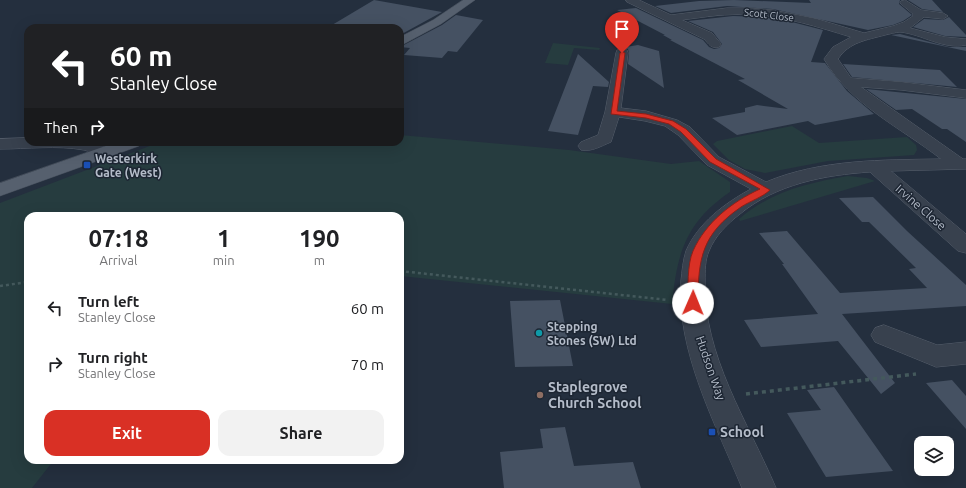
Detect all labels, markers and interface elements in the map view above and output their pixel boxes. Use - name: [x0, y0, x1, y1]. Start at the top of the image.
- street label: Scott Close: [743, 6, 795, 24]
- pin: [605, 12, 639, 53]
- icon: arrive: [611, 18, 633, 40]
- icon: left: [44, 40, 96, 92]
- text: 60 m: [110, 40, 172, 71]
- text: Stanley Close: [110, 73, 217, 93]
- icon: right: [86, 116, 108, 138]
- text: Then: [44, 119, 78, 136]
- place label: Westerkirk Gate (West): [95, 152, 162, 180]
- marker: Westerkirk Gate (West): [82, 160, 92, 170]
- street label: Irvine Close: [893, 182, 949, 232]
- text: 07:18: [88, 225, 148, 252]
- text: 1: [217, 225, 230, 252]
- text: 190: [299, 225, 340, 252]
- text: Arrival: [99, 253, 137, 267]
- text: min: [213, 253, 235, 267]
- text: m: [314, 253, 325, 267]
- position arrow: [672, 282, 714, 324]
- text: Turn left: [78, 293, 139, 310]
- icon: left: [44, 297, 66, 319]
- text: 60 m: [351, 300, 384, 317]
- text: Stanley Close: [78, 310, 156, 324]
- place label: Stepping Stones (SW) Ltd: [547, 320, 637, 348]
- marker: Stepping Stones (SW) Ltd: [534, 328, 544, 338]
- street label: Hudson Way: [694, 334, 728, 402]
- text: Turn right: [78, 349, 148, 366]
- icon: right: [44, 353, 66, 375]
- text: 70 m: [351, 356, 384, 373]
- text: Stanley Close: [78, 366, 156, 380]
- place label: Staplegrove Church School: [548, 379, 641, 411]
- marker: Staplegrove Church School: [535, 390, 545, 400]
- button: Exit: [44, 410, 210, 456]
- button: Share: [218, 410, 384, 456]
- place label: School: [720, 424, 764, 440]
- marker: School: [707, 427, 717, 437]
- map controls: [914, 436, 954, 476]
- button: layers: [914, 436, 954, 476]

